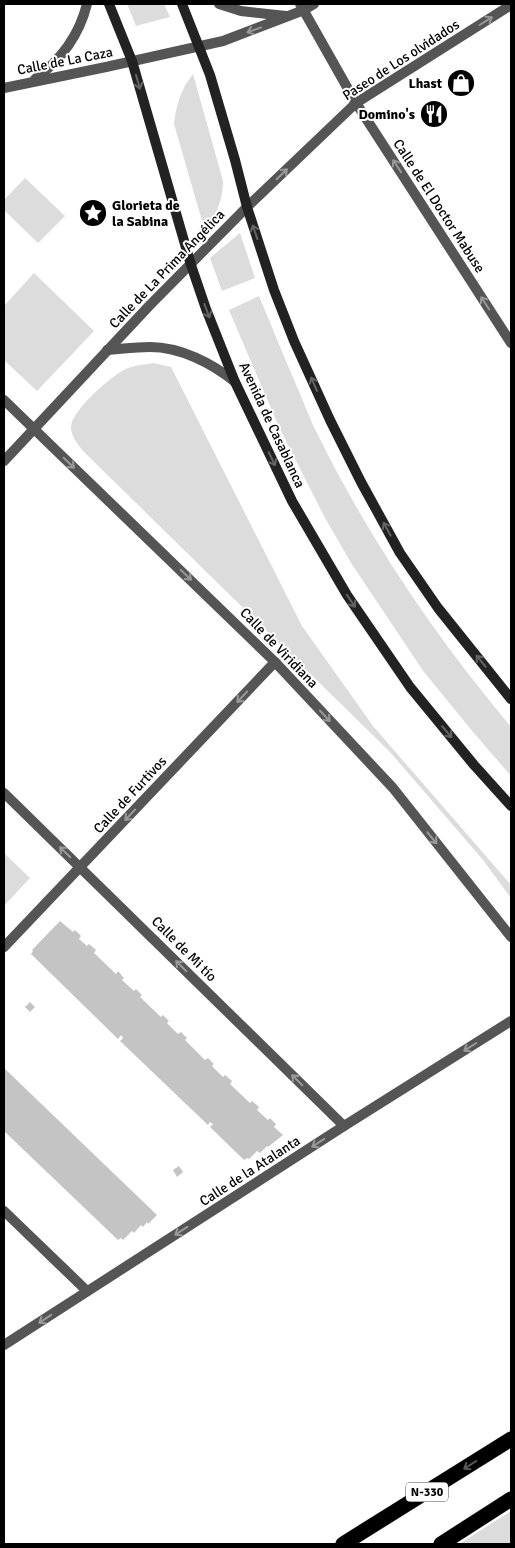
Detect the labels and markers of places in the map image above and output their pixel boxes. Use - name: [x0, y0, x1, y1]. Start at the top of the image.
- shop icon: Lhast: [446, 68, 476, 98]
- place label: Lhast: [408, 75, 443, 92]
- restaurant icon: Domino's: [419, 99, 449, 129]
- place label: Domino's: [358, 106, 415, 123]
- place label: Glorieta de la Sabina: [112, 197, 180, 230]
- place icon: Glorieta de la Sabina: [78, 198, 108, 228]

